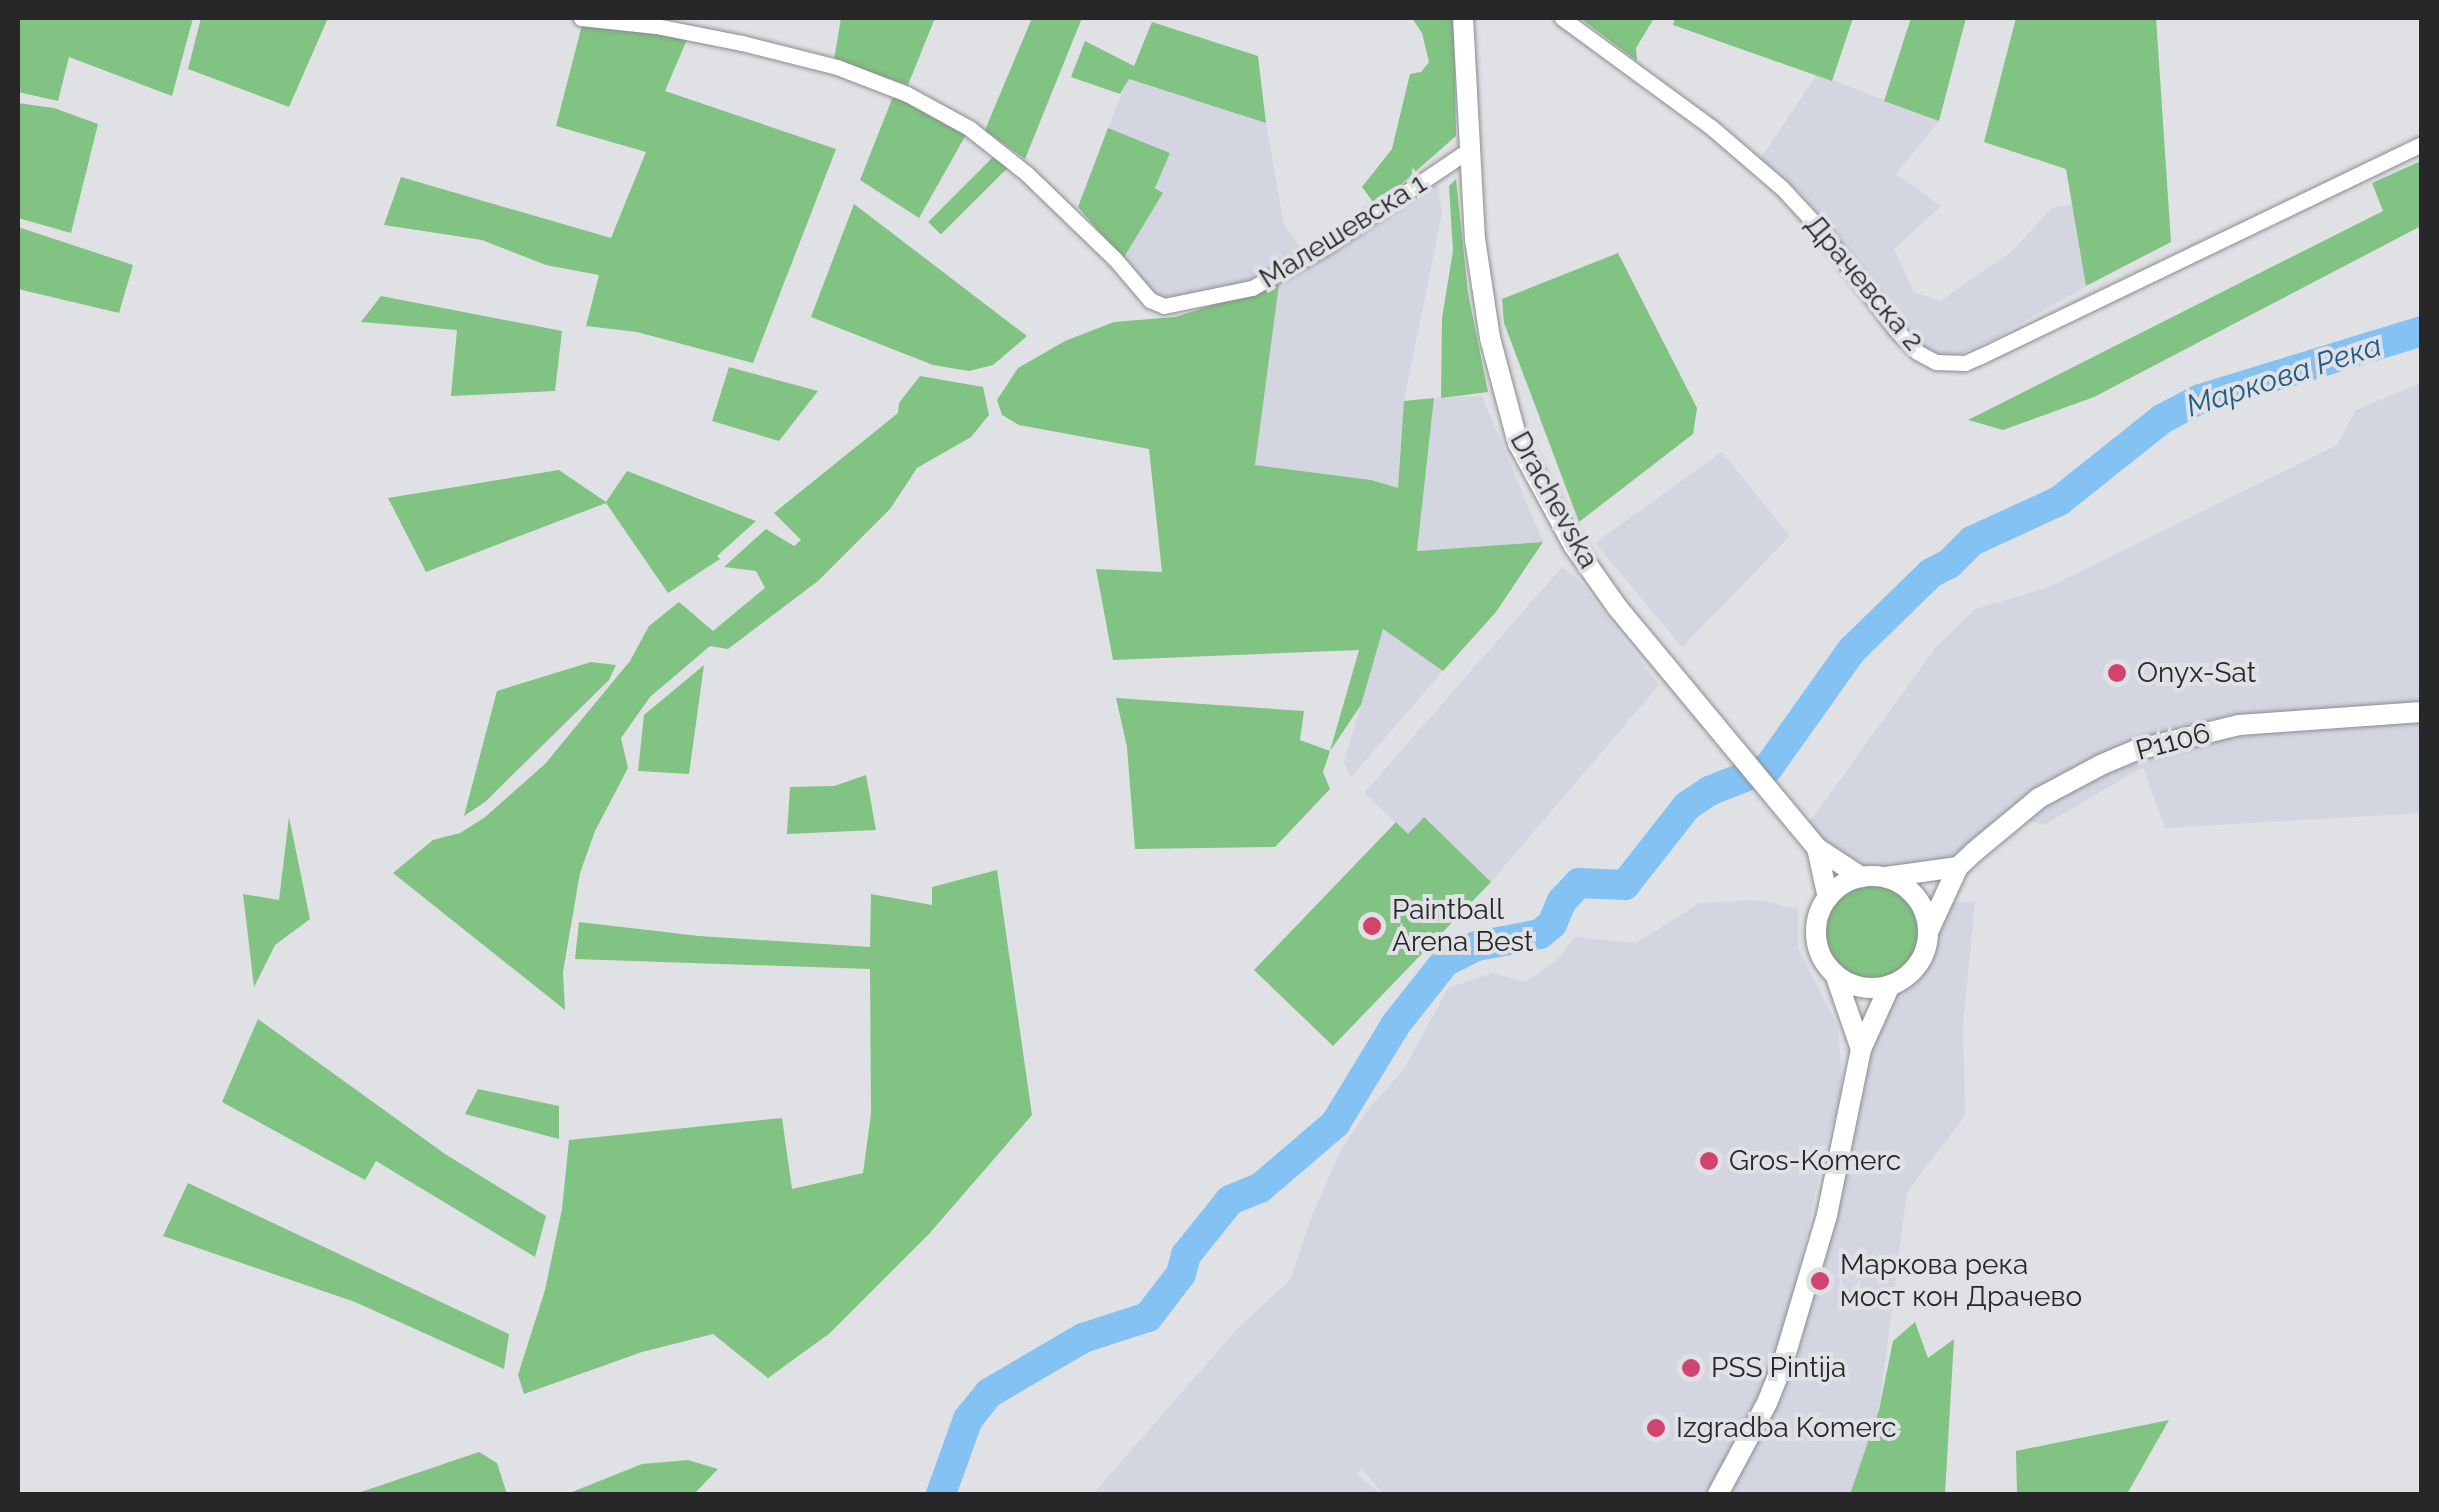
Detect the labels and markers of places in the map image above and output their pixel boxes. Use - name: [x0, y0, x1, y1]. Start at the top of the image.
- place label: Onyx-Sat: [2137, 656, 2256, 690]
- marker: Onyx-Sat: [2106, 662, 2128, 684]
- place label: Paintball Arena Best: [1392, 893, 1533, 959]
- marker: Paintball Arena Best: [1361, 915, 1383, 937]
- place label: Gros-Komerc: [1729, 1144, 1901, 1178]
- marker: Gros-Komerc: [1698, 1150, 1720, 1172]
- place label: Маркова река мост кон Драчево: [1840, 1248, 2082, 1314]
- marker: Маркова река мост кон Драчево: [1809, 1270, 1831, 1292]
- place label: PSS Pintija: [1711, 1351, 1846, 1385]
- marker: PSS Pintija: [1680, 1357, 1702, 1379]
- place label: Izgradba Komerc: [1676, 1411, 1897, 1445]
- marker: Izgradba Komerc: [1645, 1417, 1667, 1439]

